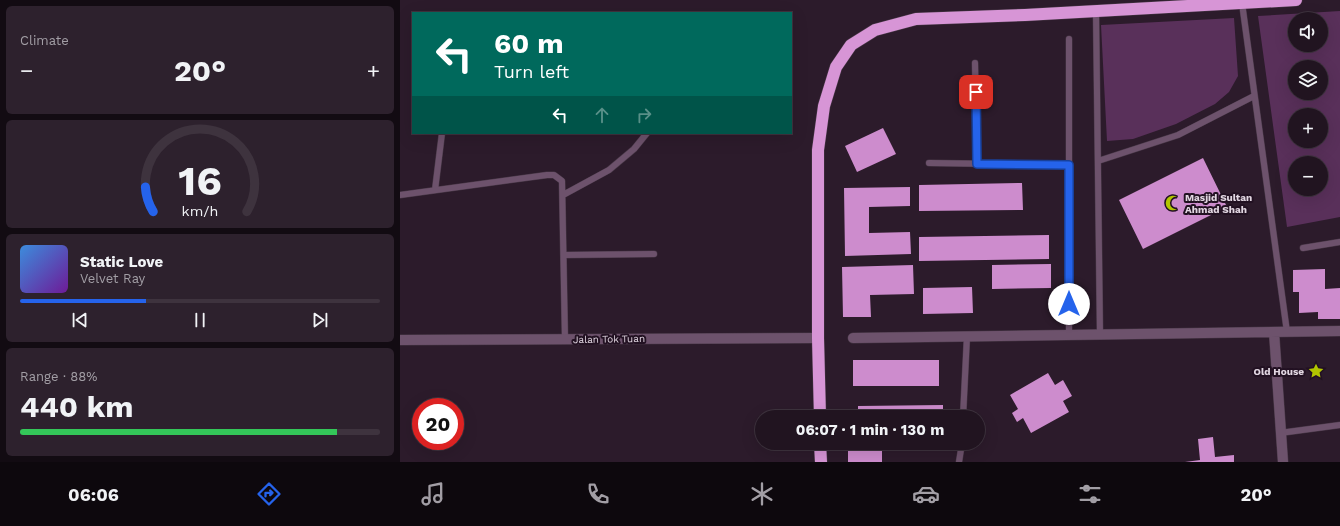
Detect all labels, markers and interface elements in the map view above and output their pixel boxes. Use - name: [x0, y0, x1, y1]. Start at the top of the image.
- map controls: [1288, 12, 1328, 196]
- button: sound: [1288, 12, 1328, 52]
- text: 60 m: [494, 27, 564, 60]
- icon: left: [428, 28, 480, 80]
- text: Climate: [20, 33, 69, 48]
- text: 20°: [174, 53, 226, 88]
- text: −: [20, 58, 33, 83]
- text: +: [367, 58, 380, 83]
- button: layers: [1288, 60, 1328, 100]
- text: Turn left: [494, 61, 569, 82]
- pin: [959, 75, 993, 109]
- icon: arrive: [965, 81, 987, 103]
- icon: left: [549, 104, 571, 126]
- icon: ahead: [591, 104, 613, 126]
- icon: right: [633, 104, 655, 126]
- button: +: [1288, 108, 1328, 148]
- text: 16: [178, 156, 222, 205]
- button: −: [1288, 156, 1328, 196]
- place label: Masjid Sultan Ahmad Shah: [1185, 192, 1252, 215]
- mosque icon: Masjid Sultan Ahmad Shah: [1164, 194, 1182, 212]
- text: km/h: [182, 203, 218, 219]
- text: Static Love: [80, 253, 163, 271]
- text: Velvet Ray: [80, 271, 145, 286]
- position arrow: [1048, 283, 1090, 325]
- icon: previous: [69, 309, 91, 331]
- icon: pause: [189, 309, 211, 331]
- icon: next: [309, 309, 331, 331]
- street label: Jalan Tok Tuan: [573, 333, 645, 345]
- place icon: Old House: [1307, 362, 1325, 380]
- place label: Old House: [1254, 366, 1304, 377]
- text: Range · 88%: [20, 369, 97, 384]
- text: 440 km: [20, 389, 134, 424]
- speed limit sign: 20: [412, 398, 464, 450]
- text: 06:07 · 1 min · 130 m: [796, 421, 944, 439]
- icon: directions: [255, 480, 283, 508]
- icon: music: [419, 480, 447, 508]
- icon: phone: [584, 480, 612, 508]
- icon: climate: [748, 480, 776, 508]
- icon: car: [912, 480, 940, 508]
- icon: filters: [1076, 480, 1104, 508]
- text: 06:06: [68, 484, 119, 505]
- text: 20°: [1241, 484, 1272, 505]

